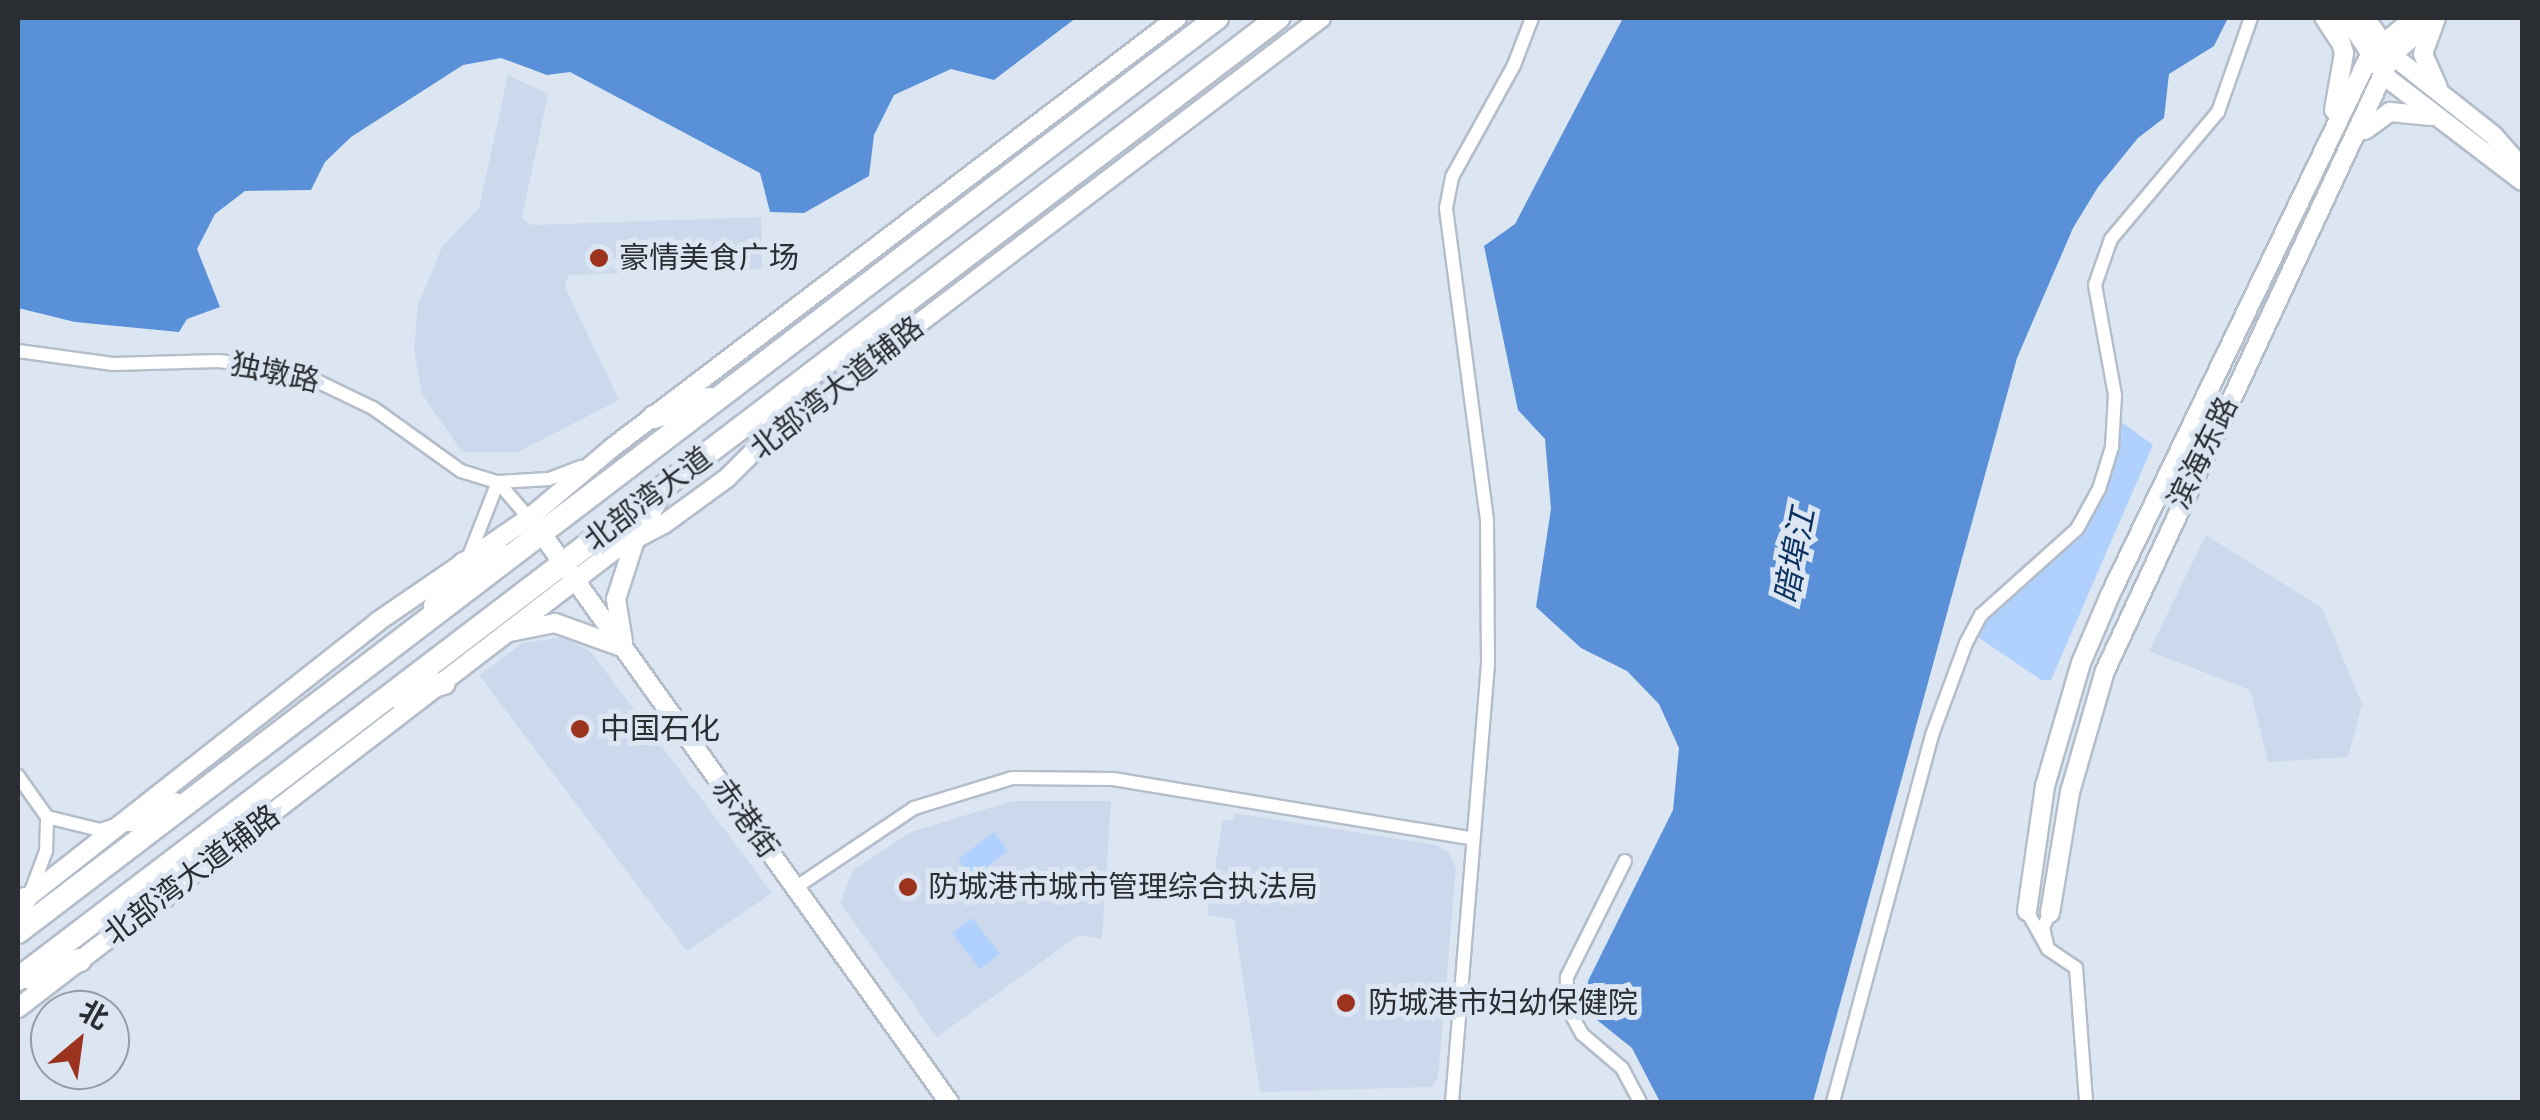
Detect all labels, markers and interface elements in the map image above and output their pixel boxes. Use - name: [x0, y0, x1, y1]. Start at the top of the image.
- place label: 豪情美食广场: [619, 240, 799, 276]
- marker: 豪情美食广场: [588, 247, 610, 269]
- street label: 北部湾大道辅路: [743, 309, 931, 467]
- street label: 独墩路: [227, 346, 323, 400]
- street label: 滨海东路: [2161, 391, 2245, 515]
- street label: 北部湾大道: [577, 439, 719, 559]
- water label: 暗埠江: [1768, 505, 1824, 607]
- place label: 中国石化: [600, 711, 720, 747]
- marker: 中国石化: [569, 718, 591, 740]
- street label: 赤港街: [704, 771, 786, 865]
- street label: 北部湾大道辅路: [97, 797, 287, 953]
- place label: 防城港市城市管理综合执法局: [928, 869, 1318, 905]
- marker: 防城港市城市管理综合执法局: [897, 876, 919, 898]
- place label: 防城港市妇幼保健院: [1368, 985, 1638, 1021]
- north arrow: [30, 990, 130, 1090]
- marker: 防城港市妇幼保健院: [1333, 990, 1359, 1016]
- text: 北: [74, 994, 114, 1036]

